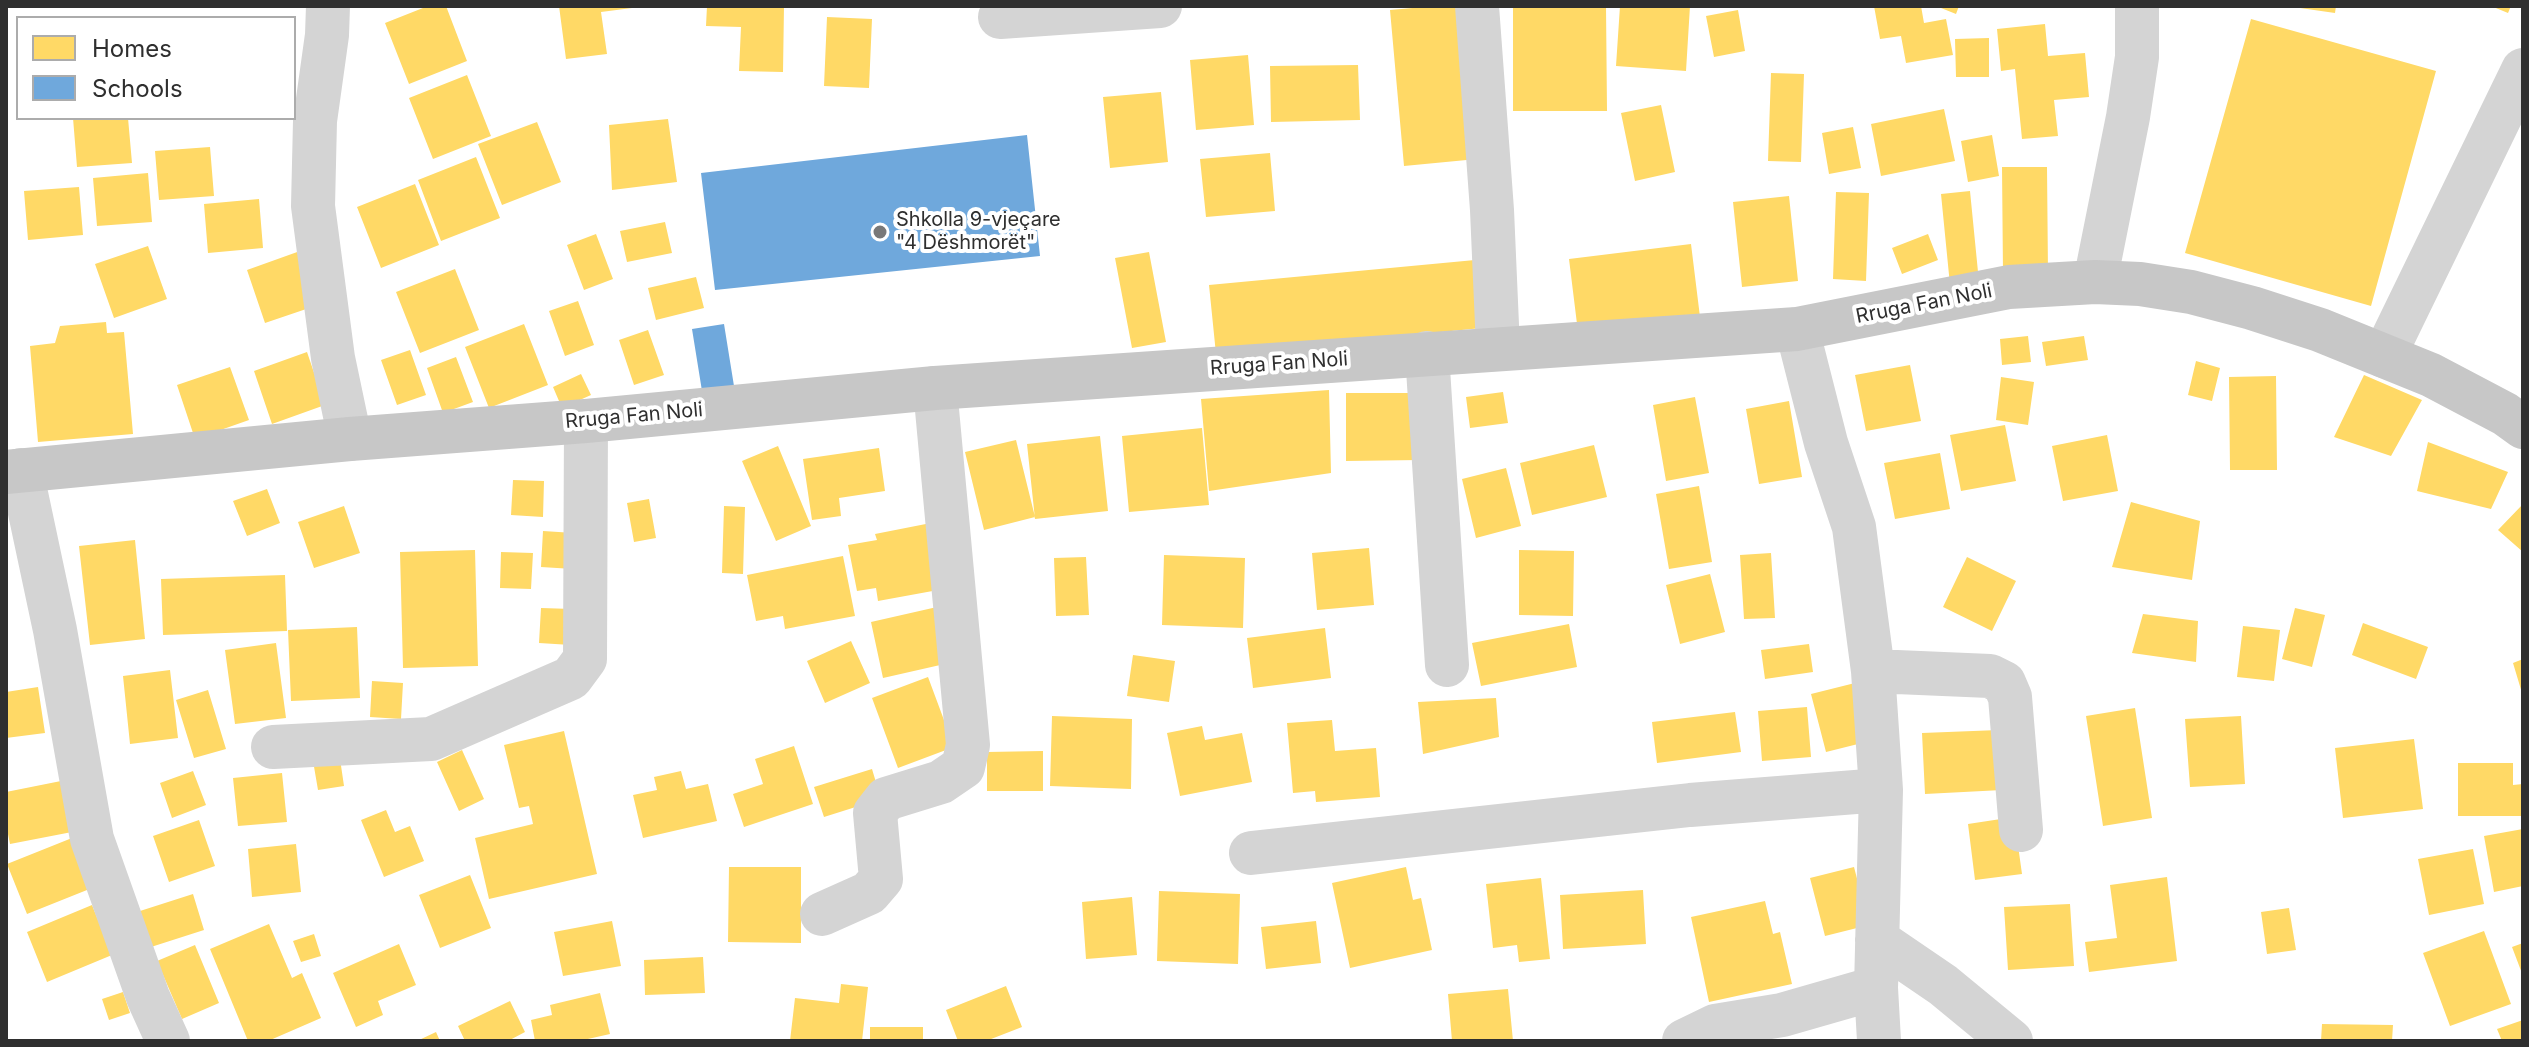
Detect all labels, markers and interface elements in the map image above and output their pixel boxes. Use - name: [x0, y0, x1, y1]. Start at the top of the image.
- legend: [16, 16, 296, 120]
- text: Homes: [92, 34, 172, 63]
- text: Schools: [92, 74, 183, 103]
- place label: Shkolla 9-vjeçare "4 Dëshmorët": [896, 208, 1061, 255]
- marker: Shkolla 9-vjeçare "4 Dëshmorët": [871, 223, 889, 241]
- street label: Rruga Fan Noli: [1854, 279, 1994, 329]
- street label: Rruga Fan Noli: [1209, 347, 1349, 381]
- street label: Rruga Fan Noli: [564, 398, 704, 434]

